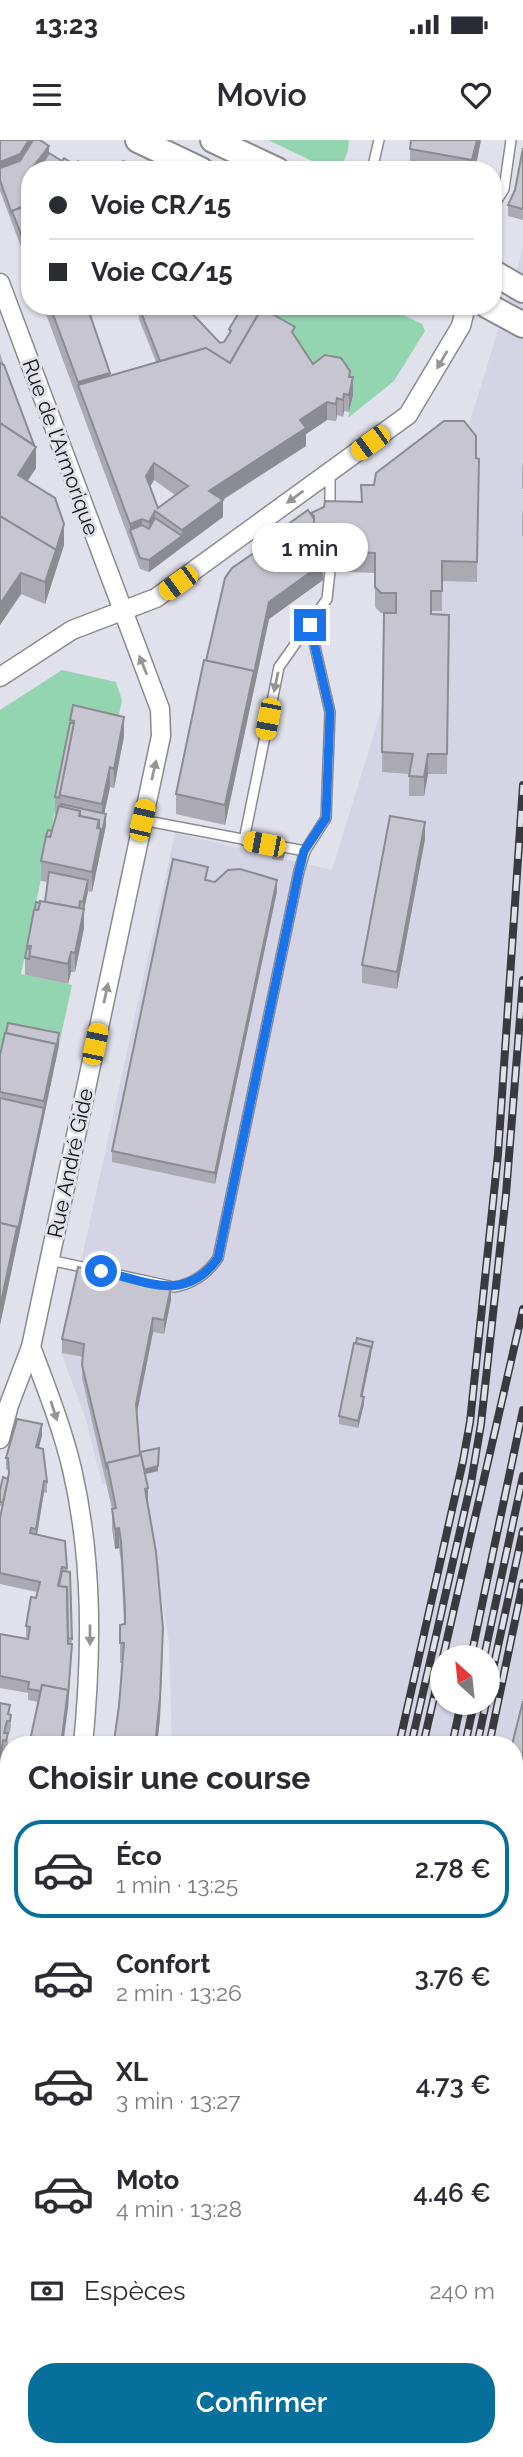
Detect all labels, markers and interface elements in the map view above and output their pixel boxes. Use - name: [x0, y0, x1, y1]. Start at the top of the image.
- text: 13:23: [35, 10, 98, 40]
- icon: menu: [28, 76, 66, 114]
- text: Movio: [216, 76, 307, 113]
- icon: heart: [457, 76, 495, 114]
- text: Voie CR/15: [91, 190, 231, 220]
- text: Voie CQ/15: [91, 257, 233, 287]
- one-way arrow: [435, 350, 448, 369]
- street label: Rue de l'Armorique: [17, 355, 105, 539]
- car: [347, 422, 394, 464]
- one-way arrow: [286, 490, 304, 504]
- callout: 1 min: [252, 524, 368, 573]
- text: 1 min: [281, 534, 339, 561]
- car: [155, 562, 202, 604]
- route end: [294, 609, 326, 641]
- one-way arrow: [137, 655, 148, 676]
- one-way arrow: [270, 671, 281, 693]
- car: [254, 696, 283, 742]
- one-way arrow: [148, 759, 159, 781]
- car: [128, 797, 157, 843]
- car: [242, 830, 287, 858]
- one-way arrow: [100, 982, 111, 1004]
- car: [81, 1021, 110, 1067]
- street label: Rue André Gide: [42, 1086, 98, 1240]
- route start: [85, 1255, 117, 1287]
- one-way arrow: [50, 1401, 60, 1422]
- one-way arrow: [84, 1624, 96, 1646]
- north arrow: [430, 1645, 500, 1715]
- map controls: [430, 1645, 500, 1715]
- text: Choisir une course: [28, 1759, 311, 1796]
- icon: car: [32, 1838, 95, 1901]
- text: Éco: [116, 1841, 162, 1871]
- text: 2.78 €: [415, 1854, 491, 1884]
- text: 1 min · 13:25: [116, 1871, 238, 1898]
- icon: car: [32, 1946, 95, 2009]
- text: Confort: [116, 1949, 210, 1979]
- text: 3.76 €: [415, 1962, 491, 1992]
- text: 2 min · 13:26: [116, 1979, 242, 2006]
- icon: car: [32, 2054, 95, 2117]
- text: XL: [116, 2057, 148, 2087]
- text: 4.73 €: [416, 2070, 491, 2100]
- text: 3 min · 13:27: [116, 2087, 241, 2114]
- icon: car: [32, 2162, 95, 2225]
- text: Moto: [116, 2165, 179, 2195]
- text: 4.46 €: [413, 2178, 491, 2208]
- text: 4 min · 13:28: [116, 2195, 242, 2222]
- icon: cash: [28, 2272, 66, 2310]
- text: Espèces: [84, 2276, 186, 2306]
- text: 240 m: [429, 2277, 495, 2304]
- button: Confirmer: [28, 2363, 495, 2443]

